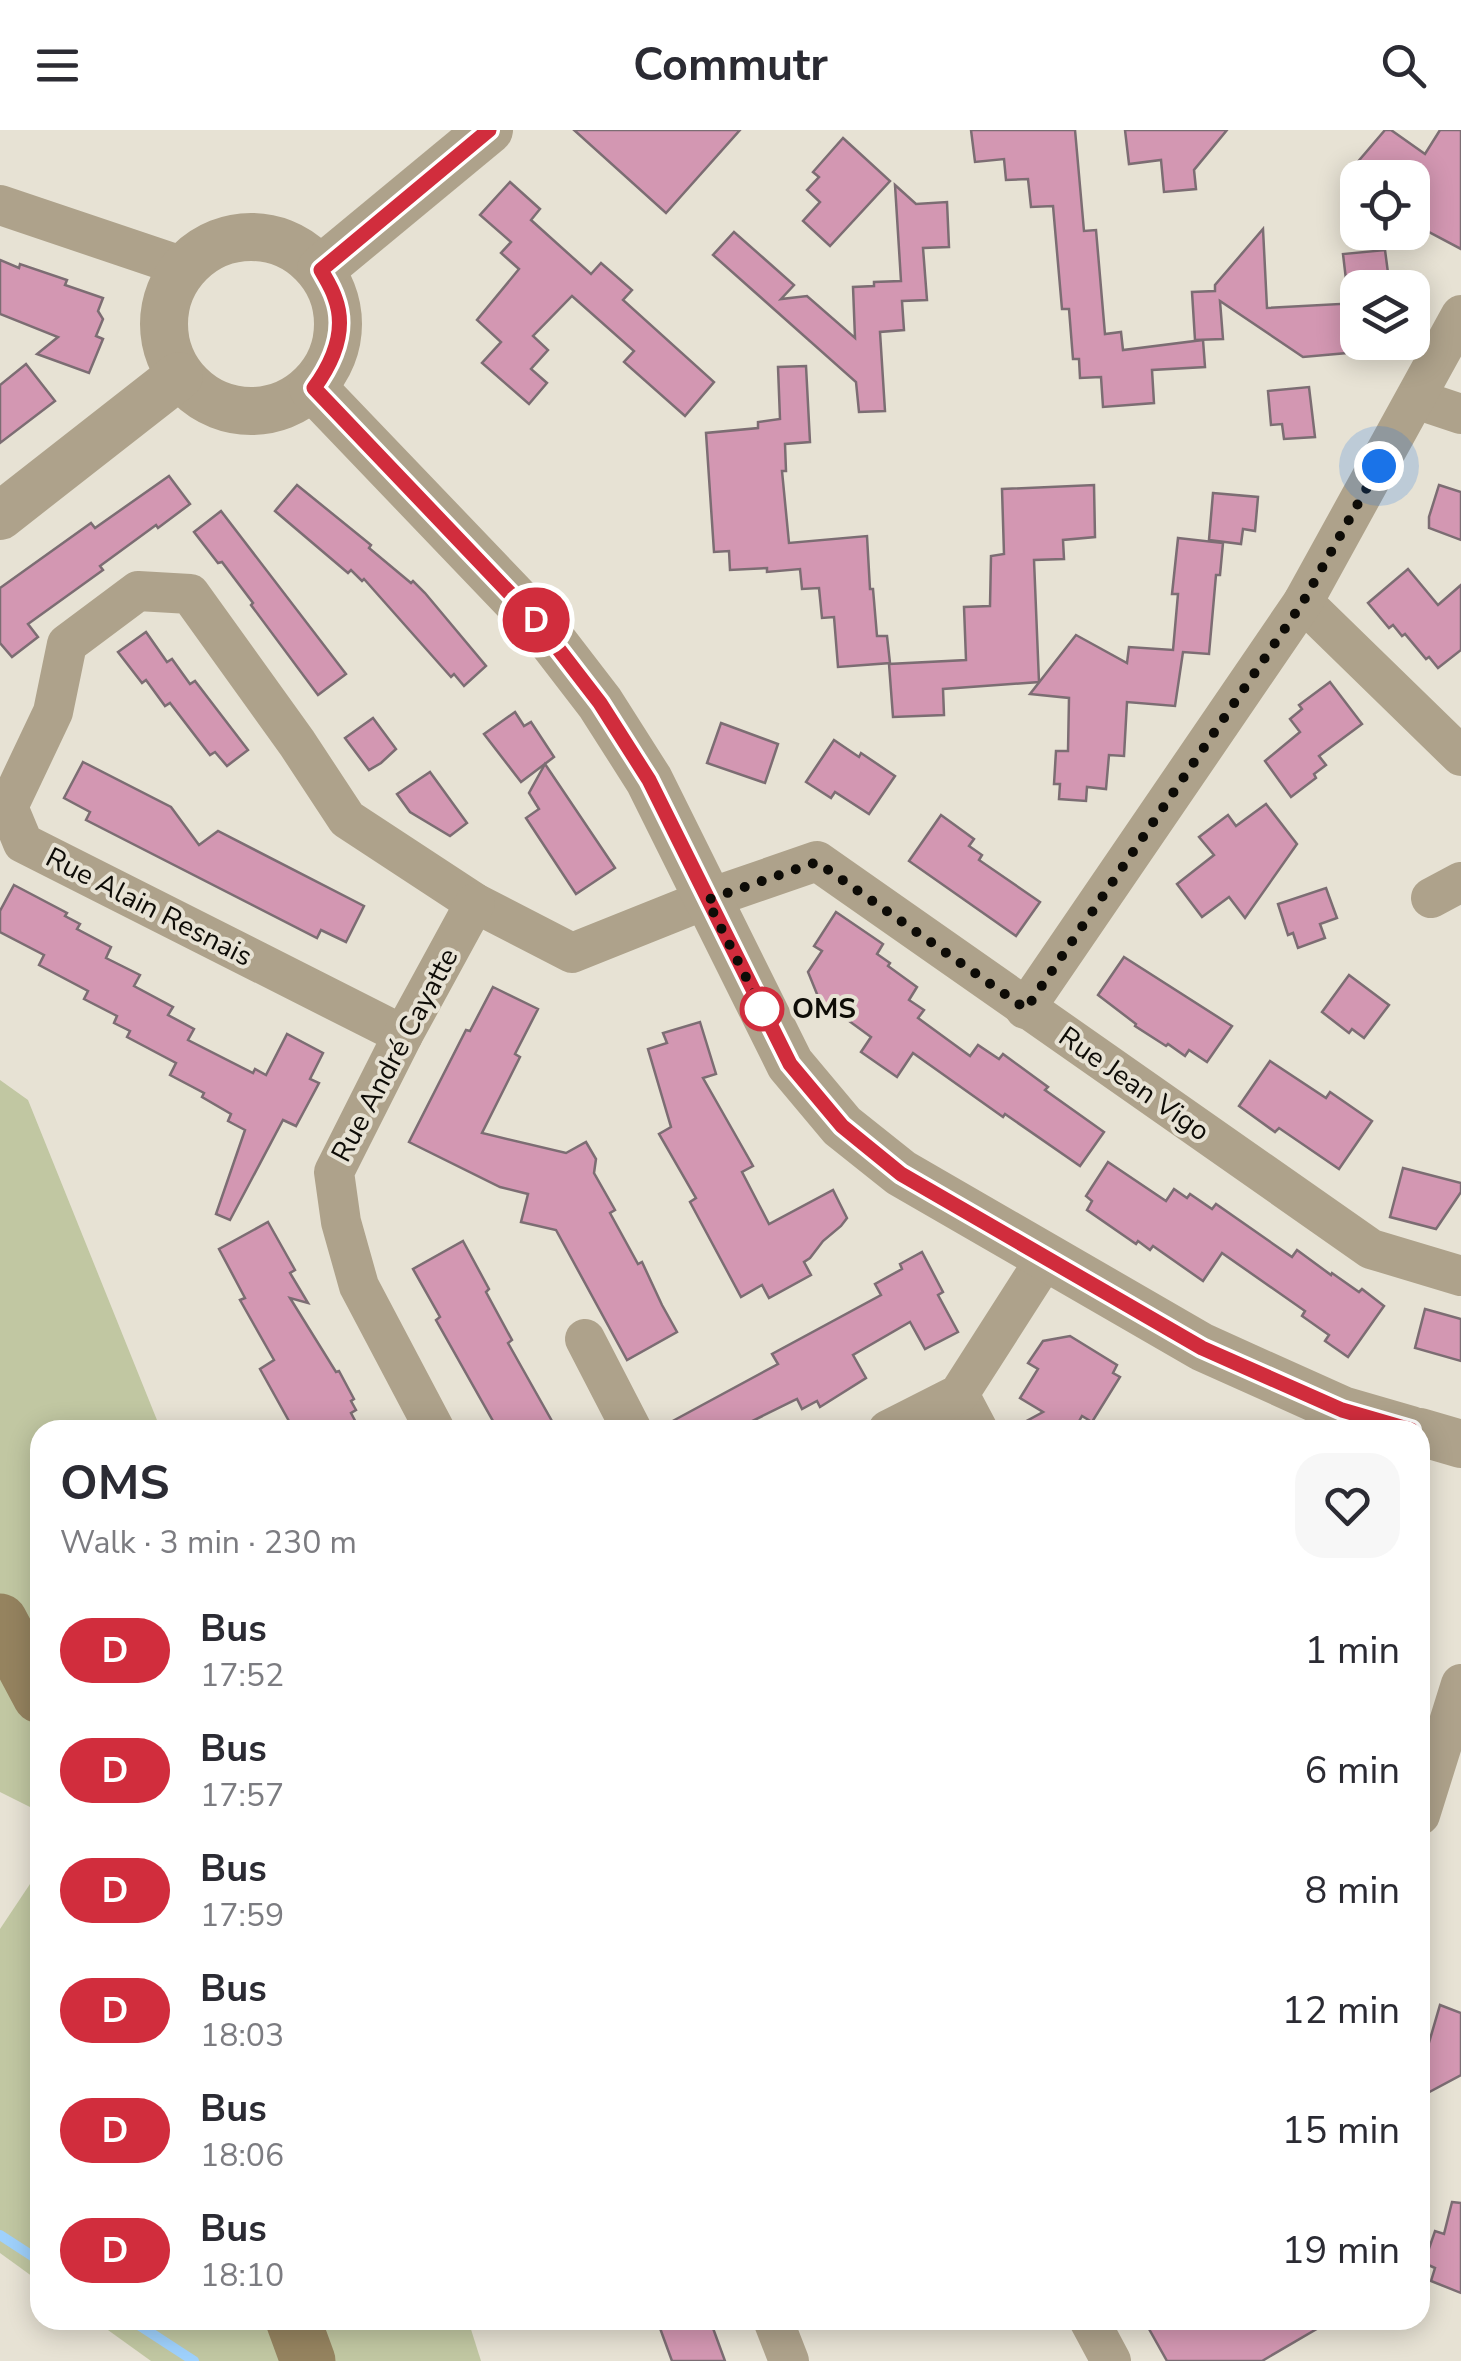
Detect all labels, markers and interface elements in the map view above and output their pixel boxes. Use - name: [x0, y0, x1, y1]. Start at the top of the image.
- text: Commutr: [633, 35, 828, 96]
- icon: menu: [30, 38, 85, 93]
- icon: search: [1376, 38, 1431, 93]
- map controls: [1340, 160, 1430, 360]
- button: locate: [1340, 160, 1430, 250]
- button: layers: [1340, 270, 1430, 360]
- your location: [1354, 441, 1404, 491]
- line badge: D: [504, 588, 568, 652]
- text: D: [523, 597, 549, 644]
- street label: Rue Alain Resnais: [39, 839, 259, 975]
- street label: Rue André Cayatte: [323, 941, 467, 1169]
- marker: OMS: [741, 988, 783, 1030]
- place label: OMS: [792, 990, 856, 1028]
- street label: Rue Jean Vigo: [1051, 1018, 1217, 1150]
- text: OMS: [60, 1450, 170, 1516]
- button: heart: [1295, 1453, 1400, 1558]
- text: Walk · 3 min · 230 m: [60, 1521, 357, 1564]
- text: Bus: [200, 1603, 267, 1654]
- text: 1 min: [1305, 1625, 1400, 1676]
- text: D: [102, 1627, 128, 1674]
- text: 17:52: [200, 1654, 284, 1697]
- text: Bus: [200, 1723, 267, 1774]
- text: 6 min: [1305, 1745, 1400, 1796]
- text: D: [102, 1747, 128, 1794]
- text: 17:57: [200, 1774, 284, 1817]
- text: Bus: [200, 1843, 267, 1894]
- text: 8 min: [1305, 1865, 1400, 1916]
- text: D: [102, 1867, 128, 1914]
- text: 17:59: [200, 1894, 284, 1937]
- text: Bus: [200, 1963, 267, 2014]
- text: 12 min: [1282, 1985, 1400, 2036]
- text: D: [102, 1987, 128, 2034]
- text: 18:03: [200, 2014, 284, 2057]
- text: Bus: [200, 2083, 267, 2134]
- text: 15 min: [1282, 2105, 1400, 2156]
- text: D: [102, 2107, 128, 2154]
- text: 18:06: [200, 2134, 284, 2177]
- text: Bus: [200, 2203, 267, 2254]
- text: 19 min: [1282, 2225, 1400, 2276]
- text: D: [102, 2227, 128, 2274]
- text: 18:10: [200, 2254, 284, 2297]

